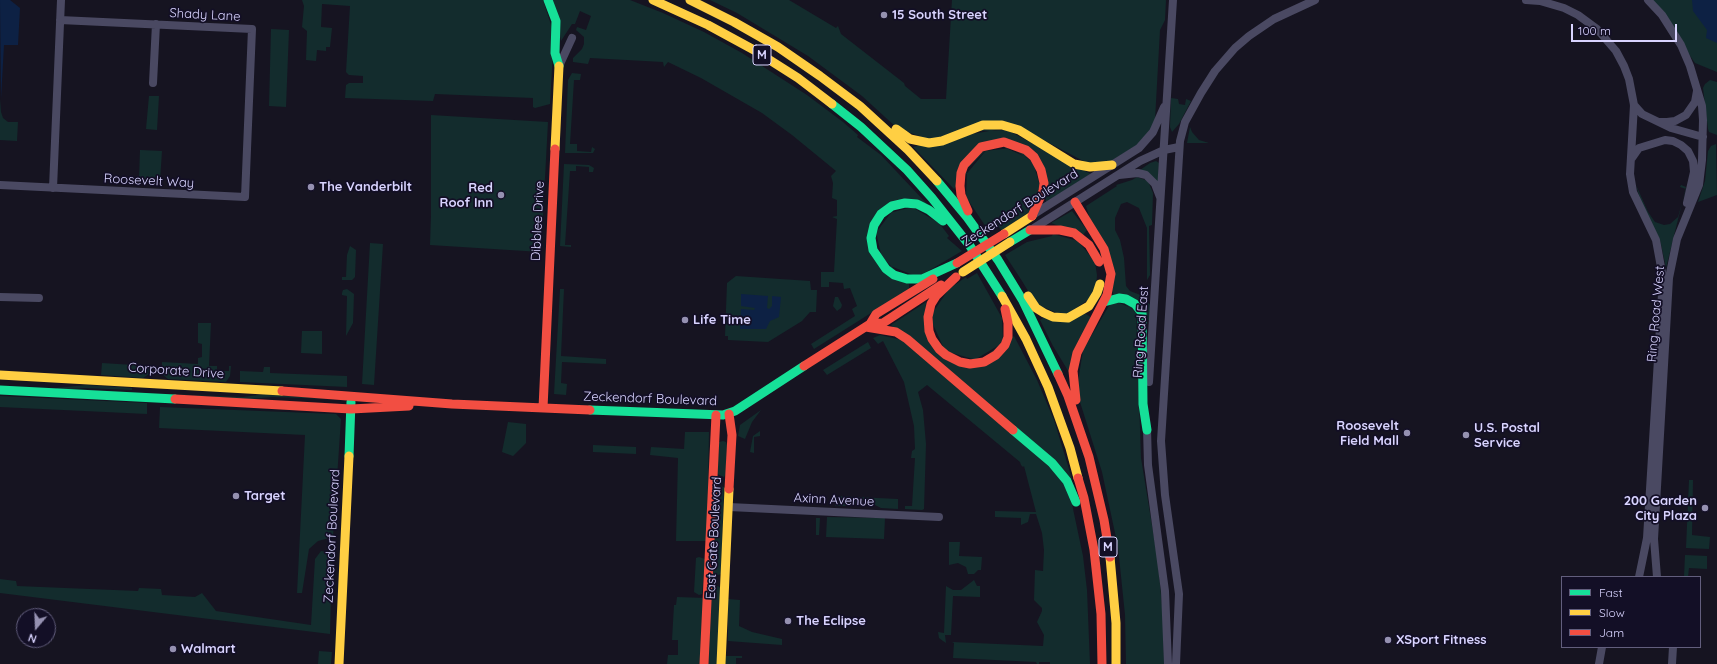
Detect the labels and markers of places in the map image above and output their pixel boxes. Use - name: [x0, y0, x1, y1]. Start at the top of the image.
- place label: 15 South Street: [892, 7, 987, 23]
- marker: 15 South Street: [879, 10, 889, 20]
- place label: The Vanderbilt: [319, 179, 412, 195]
- place label: Red Roof Inn: [440, 180, 493, 211]
- marker: The Vanderbilt: [306, 182, 316, 192]
- marker: Red Roof Inn: [496, 190, 506, 200]
- place label: Life Time: [693, 312, 751, 328]
- marker: Life Time: [680, 315, 690, 325]
- place label: Roosevelt Field Mall: [1336, 418, 1399, 449]
- place label: U.S. Postal Service: [1474, 420, 1540, 451]
- marker: Roosevelt Field Mall: [1402, 428, 1412, 438]
- marker: U.S. Postal Service: [1461, 430, 1471, 440]
- place label: Target: [244, 488, 285, 504]
- marker: Target: [231, 491, 241, 501]
- place label: 200 Garden City Plaza: [1624, 493, 1697, 524]
- marker: 200 Garden City Plaza: [1700, 503, 1710, 513]
- place label: The Eclipse: [796, 613, 866, 629]
- marker: The Eclipse: [783, 616, 793, 626]
- place label: XSport Fitness: [1396, 632, 1487, 648]
- marker: XSport Fitness: [1383, 635, 1393, 645]
- place label: Walmart: [181, 641, 236, 657]
- marker: Walmart: [168, 644, 178, 654]

